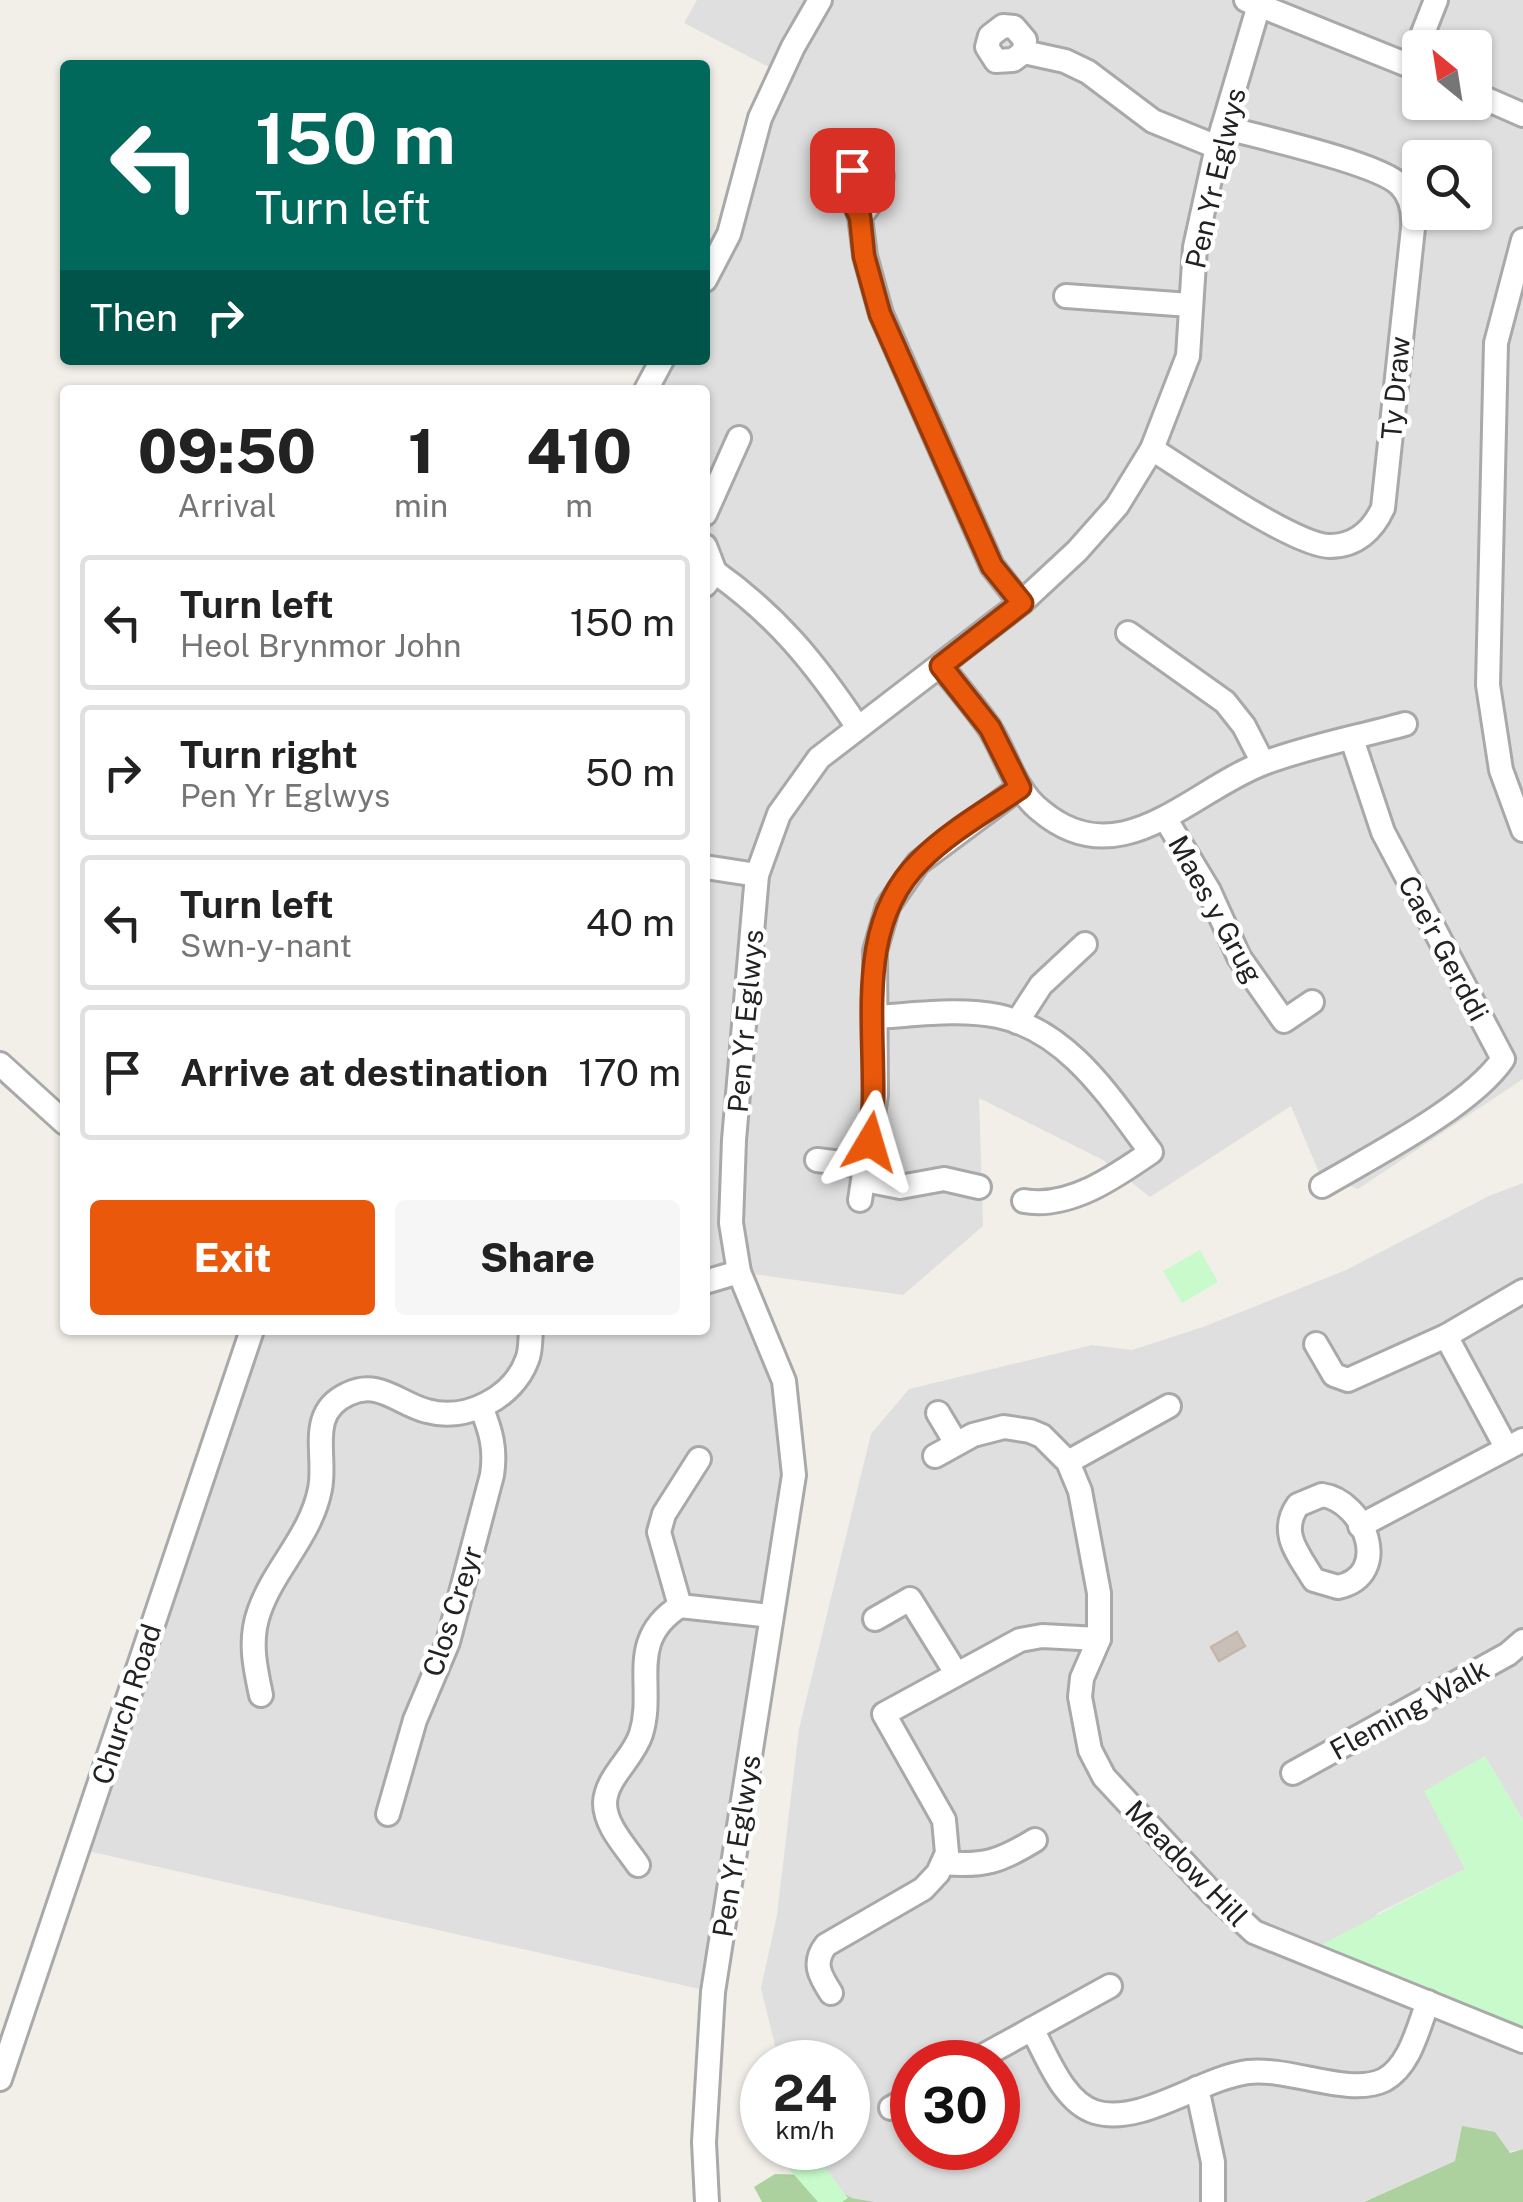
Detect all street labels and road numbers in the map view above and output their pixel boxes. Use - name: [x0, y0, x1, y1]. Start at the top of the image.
- street label: Pen Yr Eglwys: [1178, 85, 1252, 271]
- street label: Ty Draw: [1374, 335, 1416, 441]
- street label: Maes y Grug: [1162, 830, 1270, 988]
- street label: Cae'r Gerddi: [1392, 870, 1496, 1026]
- street label: Pen Yr Eglwys: [721, 928, 769, 1114]
- street label: Clos Creyr: [415, 1542, 489, 1680]
- street label: Church Road: [85, 1620, 167, 1788]
- street label: Fleming Walk: [1324, 1652, 1494, 1766]
- street label: Pen Yr Eglwys: [705, 1753, 767, 1939]
- street label: Meadow Hill: [1119, 1793, 1255, 1933]

